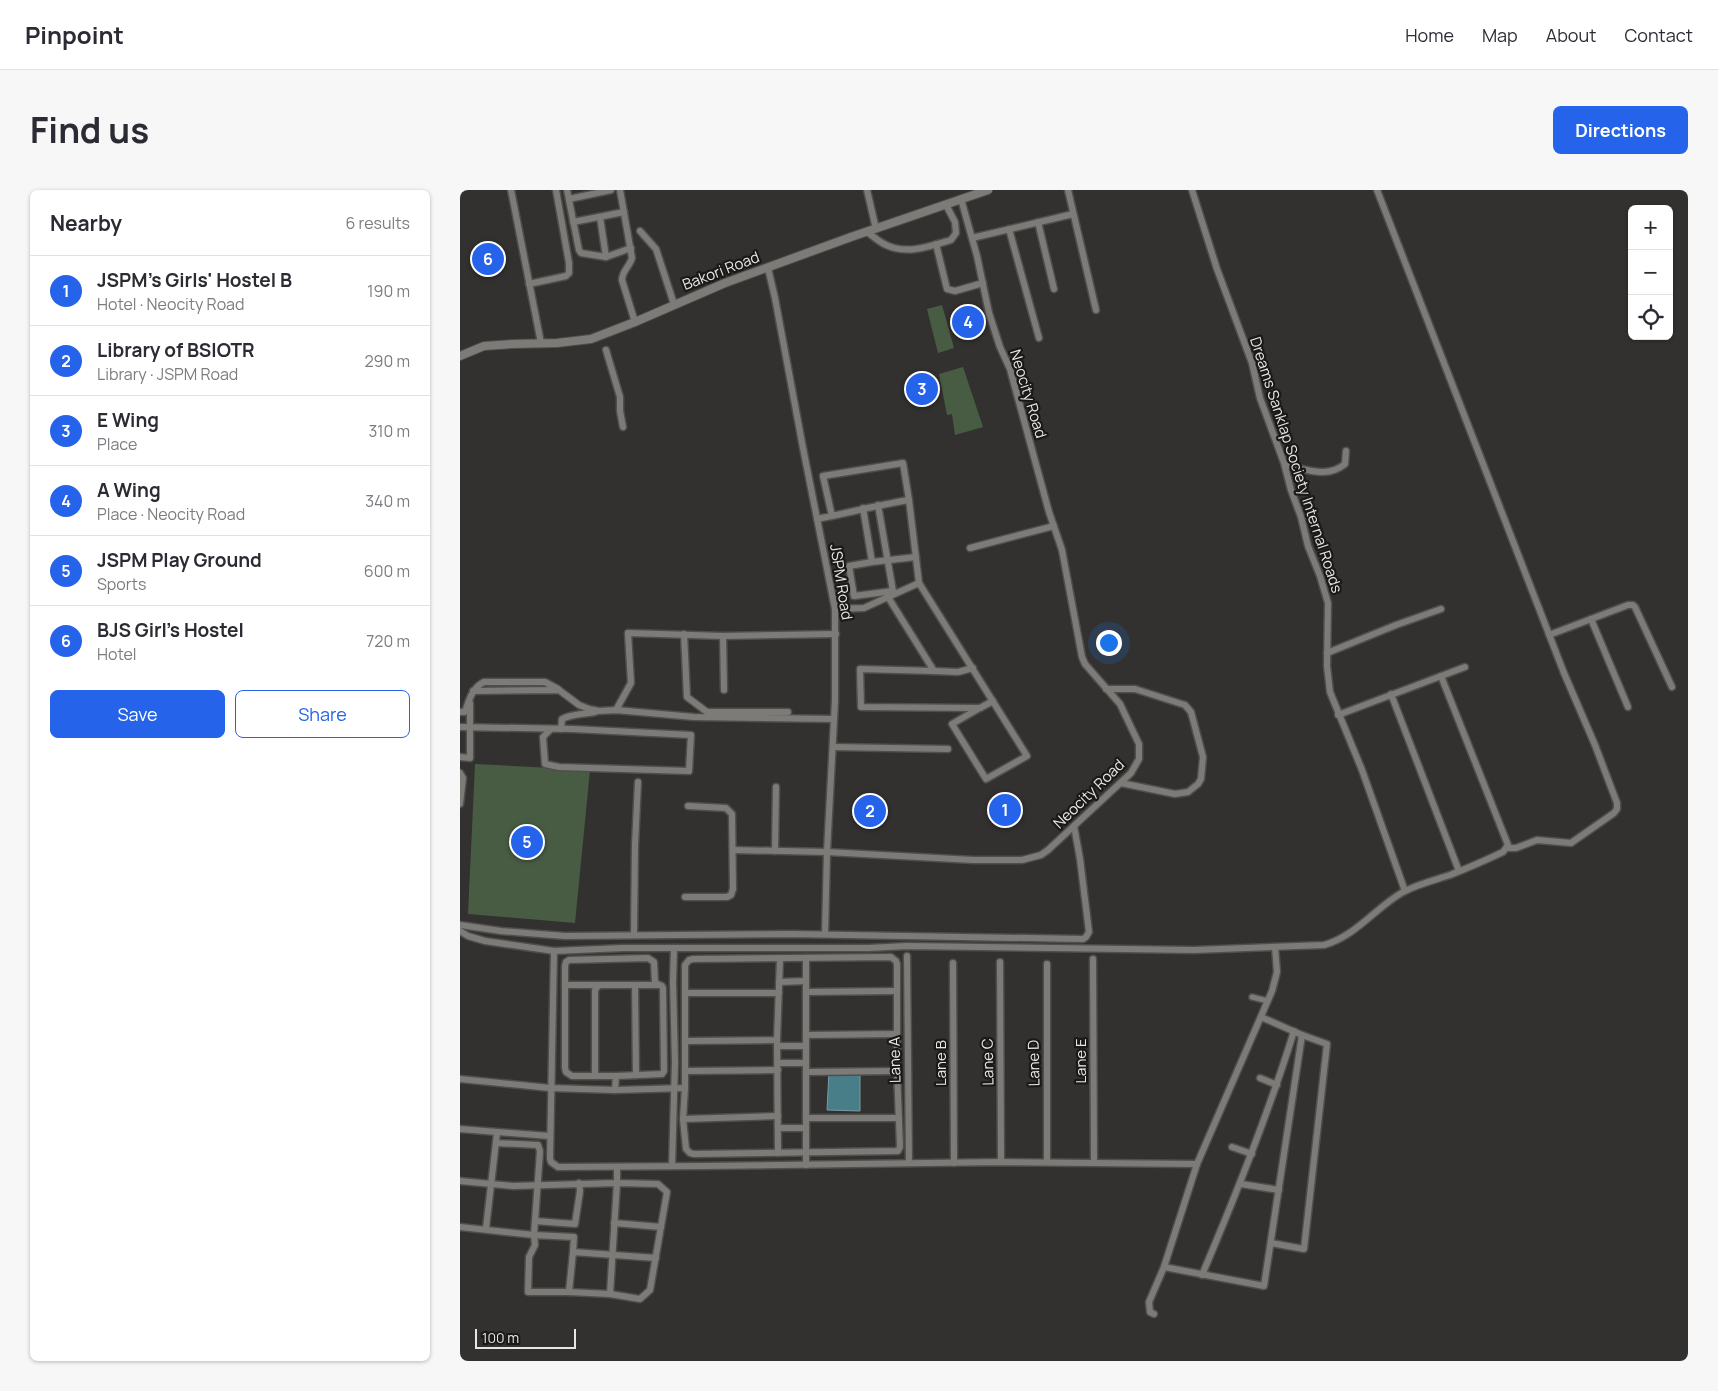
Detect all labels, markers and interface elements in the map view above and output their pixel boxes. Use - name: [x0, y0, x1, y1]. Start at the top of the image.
- text: Pinpoint: [25, 18, 124, 51]
- text: Home: [1405, 23, 1454, 47]
- text: Map: [1482, 23, 1518, 47]
- text: About: [1546, 23, 1596, 47]
- text: Contact: [1624, 23, 1693, 47]
- text: Find us: [30, 106, 149, 154]
- button: Directions: [1553, 106, 1688, 154]
- map controls: [1628, 205, 1673, 340]
- button: +: [1628, 205, 1673, 250]
- text: Nearby: [50, 209, 122, 237]
- text: 6 results: [345, 212, 410, 234]
- pin: 6: [472, 240, 504, 278]
- street label: Bakori Road: [679, 246, 762, 295]
- button: −: [1628, 250, 1673, 295]
- text: JSPM's Girls' Hostel B: [97, 267, 292, 293]
- text: 1: [62, 280, 70, 302]
- text: 190 m: [367, 280, 410, 302]
- text: Hotel · Neocity Road: [97, 293, 244, 315]
- button: locate: [1628, 295, 1673, 340]
- pin: 4: [952, 303, 984, 341]
- street label: Dreams Sanklap Society Internal Roads: [1245, 334, 1348, 596]
- text: Library of BSIOTR: [97, 337, 255, 363]
- street label: Neocity Road: [1005, 347, 1052, 441]
- text: 2: [61, 350, 71, 372]
- text: 290 m: [364, 350, 410, 372]
- text: Library · JSPM Road: [97, 363, 238, 385]
- pin: 3: [906, 370, 938, 408]
- text: E Wing: [97, 407, 159, 433]
- text: 3: [61, 420, 71, 442]
- text: 310 m: [368, 420, 410, 442]
- text: Place: [97, 433, 137, 455]
- text: A Wing: [97, 477, 161, 503]
- text: 4: [61, 490, 71, 512]
- text: 340 m: [365, 490, 410, 512]
- text: Place · Neocity Road: [97, 503, 245, 525]
- street label: JSPM Road: [825, 543, 858, 621]
- text: JSPM Play Ground: [97, 547, 262, 573]
- text: 5: [61, 560, 71, 582]
- text: 600 m: [364, 560, 410, 582]
- text: Sports: [97, 573, 146, 595]
- text: BJS Girl's Hostel: [97, 617, 244, 643]
- text: 6: [61, 630, 71, 652]
- text: 720 m: [366, 630, 410, 652]
- your location: [1096, 630, 1122, 656]
- text: Hotel: [97, 643, 137, 665]
- button: Save: [50, 690, 225, 738]
- button: Share: [235, 690, 410, 738]
- street label: Neocity Road: [1048, 754, 1129, 833]
- pin: 1: [989, 791, 1021, 829]
- pin: 2: [854, 792, 886, 830]
- pin: 5: [511, 823, 543, 861]
- street label: Lane A: [884, 1036, 905, 1083]
- street label: Lane C: [977, 1038, 998, 1086]
- street label: Lane E: [1070, 1038, 1091, 1084]
- street label: Lane D: [1023, 1039, 1044, 1087]
- street label: Lane B: [930, 1040, 951, 1086]
- scale bar: [475, 1326, 576, 1349]
- text: 100 m: [482, 1328, 519, 1347]

